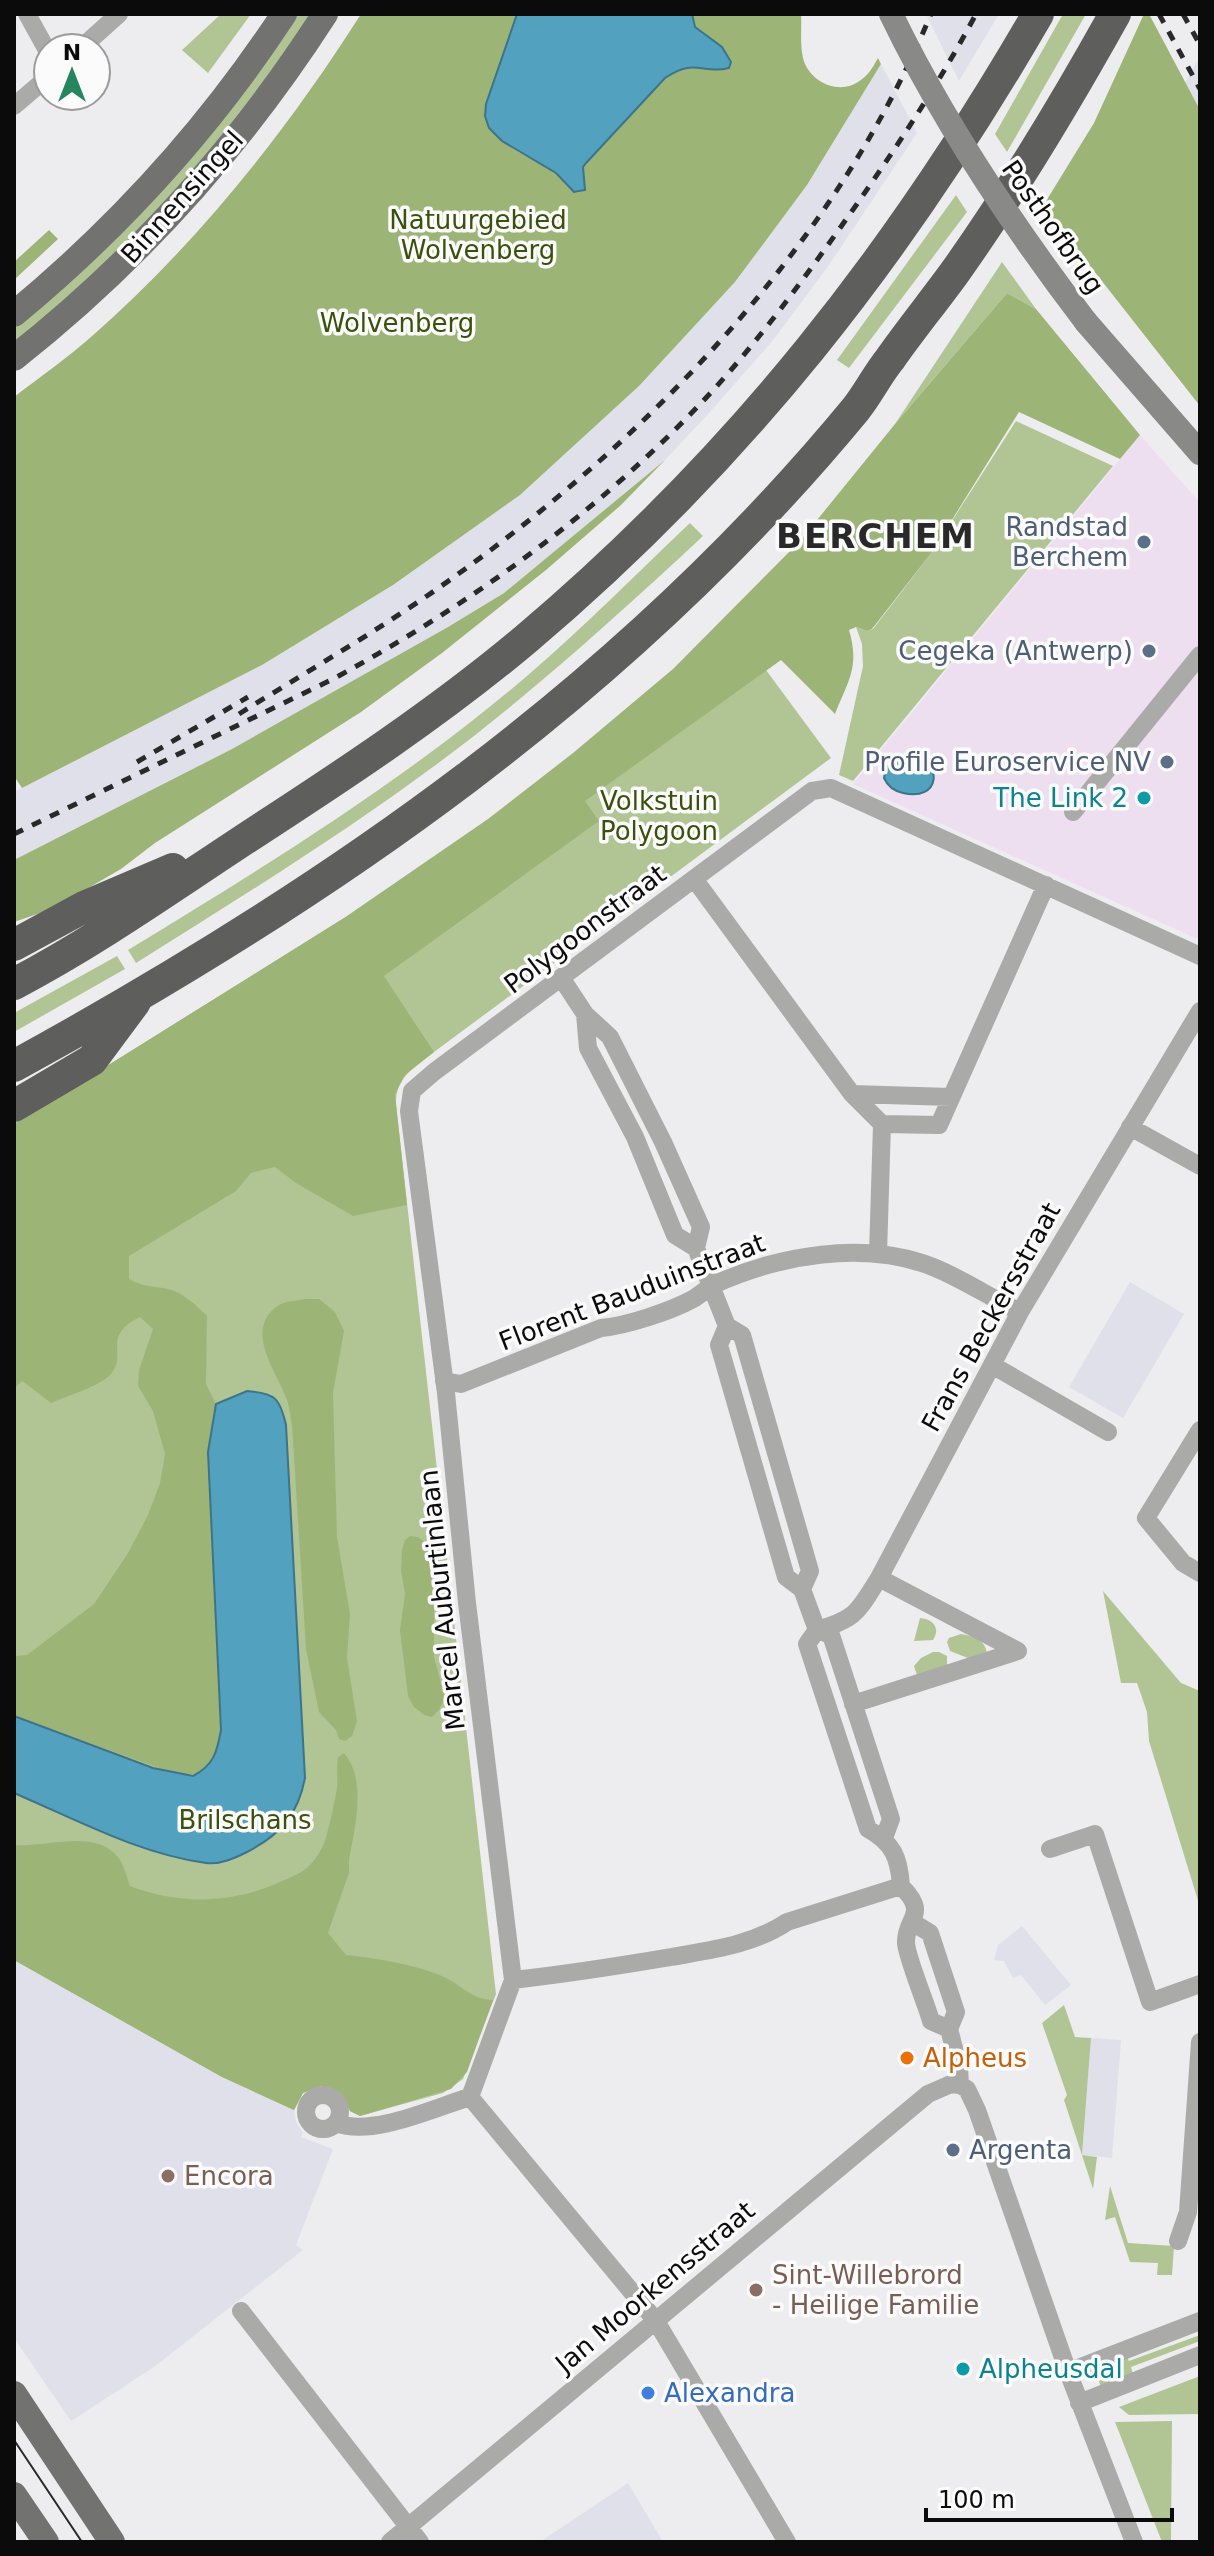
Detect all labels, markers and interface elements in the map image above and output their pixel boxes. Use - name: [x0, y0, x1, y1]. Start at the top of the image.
- north arrow: [32, 32, 112, 112]
- text: N: [63, 40, 81, 65]
- street label: Binnensingel: [115, 125, 249, 269]
- street label: Posthofbrug: [996, 154, 1110, 300]
- park label: Natuurgebied Wolvenberg: [389, 205, 567, 265]
- park label: Wolvenberg: [320, 308, 474, 338]
- place label: Randstad Berchem: [1005, 512, 1128, 572]
- district label: BERCHEM: [776, 516, 976, 556]
- marker: Randstad Berchem: [1135, 533, 1153, 551]
- place label: Cegeka (Antwerp): [898, 636, 1133, 666]
- marker: Cegeka (Antwerp): [1140, 642, 1158, 660]
- place label: Profile Euroservice NV: [864, 747, 1151, 777]
- marker: Profile Euroservice NV: [1158, 753, 1176, 771]
- place label: The Link 2: [992, 783, 1128, 813]
- park label: Volkstuin Polygoon: [600, 786, 718, 846]
- marker: The Link 2: [1135, 789, 1153, 807]
- street label: Polygoonstraat: [498, 858, 672, 1000]
- street label: Frans Beckersstraat: [916, 1197, 1066, 1437]
- street label: Florent Bauduinstraat: [495, 1227, 769, 1357]
- street label: Marcel Auburtinlaan: [413, 1468, 471, 1732]
- park label: Brilschans: [178, 1805, 312, 1835]
- place label: Alpheus: [923, 2043, 1027, 2073]
- marker: Alpheus: [898, 2049, 916, 2067]
- place label: Argenta: [969, 2135, 1072, 2165]
- marker: Argenta: [944, 2141, 962, 2159]
- place label: Encora: [184, 2161, 274, 2191]
- marker: Encora: [159, 2167, 177, 2185]
- street label: Jan Moorkensstraat: [548, 2195, 760, 2380]
- place label: Sint-Willebrord - Heilige Familie: [772, 2260, 979, 2320]
- marker: Sint-Willebrord - Heilige Familie: [747, 2281, 765, 2299]
- place label: Alpheusdal: [979, 2354, 1123, 2384]
- marker: Alpheusdal: [954, 2360, 972, 2378]
- place label: Alexandra: [664, 2378, 795, 2408]
- marker: Alexandra: [639, 2384, 657, 2402]
- scale bar: [926, 2472, 1172, 2522]
- text: 100 m: [938, 2486, 1015, 2514]

